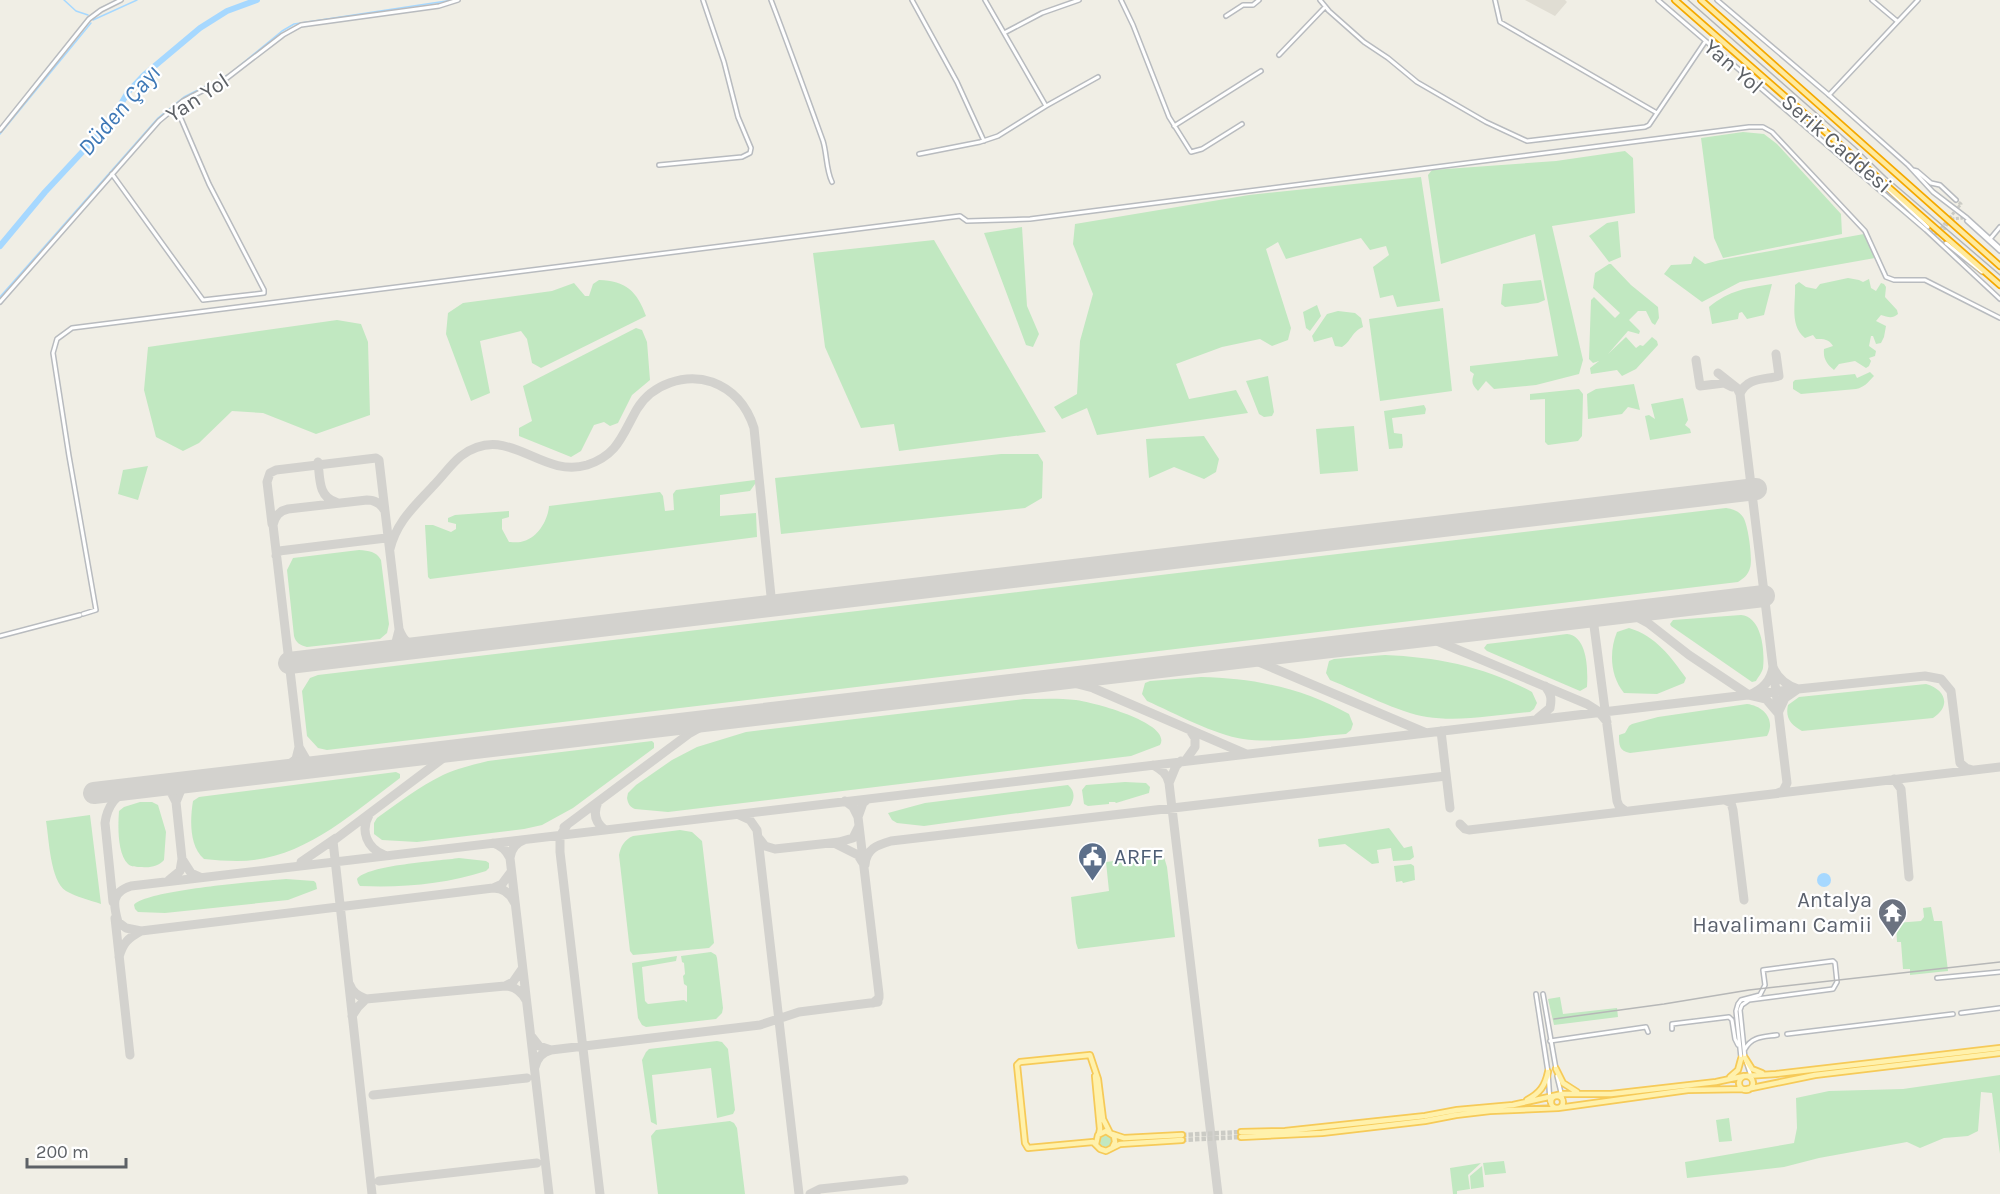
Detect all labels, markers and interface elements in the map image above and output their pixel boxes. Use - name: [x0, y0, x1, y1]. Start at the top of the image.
- street label: Yan Yol: [1698, 34, 1768, 100]
- water label: Düden Çayı: [72, 59, 166, 161]
- street label: Yan Yol: [161, 68, 234, 128]
- street label: Serik Caddesi: [1776, 89, 1897, 199]
- public building icon: ARFF: [1077, 840, 1109, 882]
- place label: ARFF: [1114, 844, 1163, 870]
- place label: Antalya Havalimanı Camii: [1692, 887, 1872, 938]
- temple icon: Antalya Havalimanı Camii: [1877, 896, 1909, 938]
- scale bar: [27, 1131, 126, 1169]
- text: 200 m: [36, 1141, 89, 1163]

